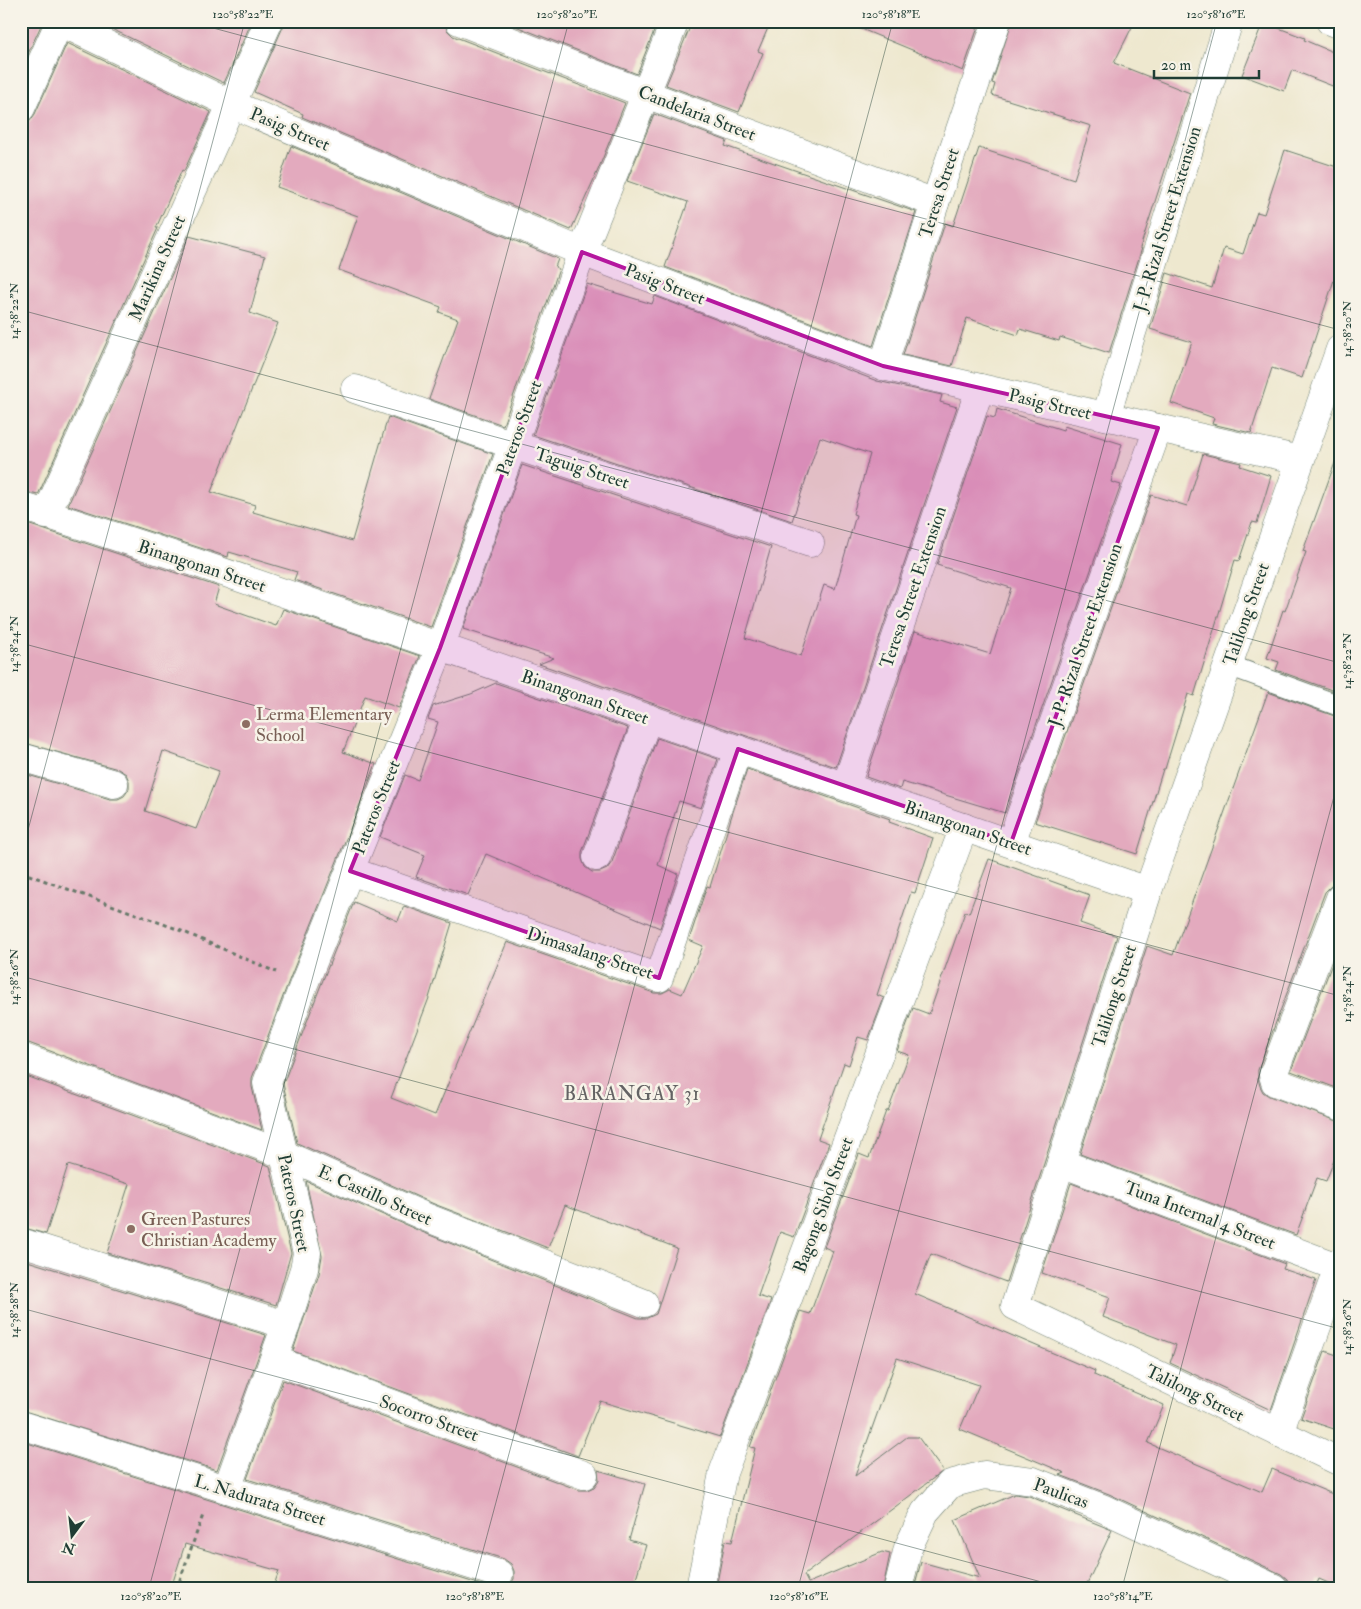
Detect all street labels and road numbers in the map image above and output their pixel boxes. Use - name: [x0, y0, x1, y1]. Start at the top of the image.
- street label: Candelaria Street: [635, 80, 759, 147]
- street label: Pasig Street: [246, 102, 333, 157]
- street label: J. P. Rizal Street Extension: [1128, 124, 1207, 316]
- street label: Teresa Street: [914, 145, 965, 241]
- street label: Marikina Street: [124, 212, 191, 325]
- street label: Pasig Street: [621, 259, 709, 310]
- street label: Pateros Street: [492, 377, 547, 479]
- street label: Pasig Street: [1006, 384, 1094, 425]
- street label: Taguig Street: [532, 442, 632, 495]
- street label: Teresa Street Extension: [875, 503, 952, 671]
- street label: Binangonan Street: [135, 535, 269, 598]
- street label: J. P. Rizal Street Extension: [1043, 540, 1128, 731]
- street label: Talilong Street: [1218, 560, 1275, 668]
- street label: Binangonan Street: [518, 665, 652, 730]
- street label: Pateros Street: [347, 757, 406, 858]
- street label: Binangonan Street: [901, 796, 1035, 861]
- street label: Dimasalang Street: [524, 922, 656, 985]
- street label: Talilong Street: [1087, 942, 1142, 1050]
- street label: Bagong Sibol Street: [788, 1134, 859, 1276]
- street label: Pateros Street: [272, 1152, 315, 1254]
- street label: E. Castillo Street: [314, 1160, 436, 1231]
- street label: Tuna Internal 4 Street: [1121, 1176, 1279, 1255]
- street label: Talilong Street: [1142, 1360, 1248, 1427]
- street label: Socorro Street: [376, 1390, 482, 1447]
- street label: L. Nadurata Street: [191, 1470, 328, 1531]
- street label: Paulicas: [1030, 1473, 1092, 1514]

